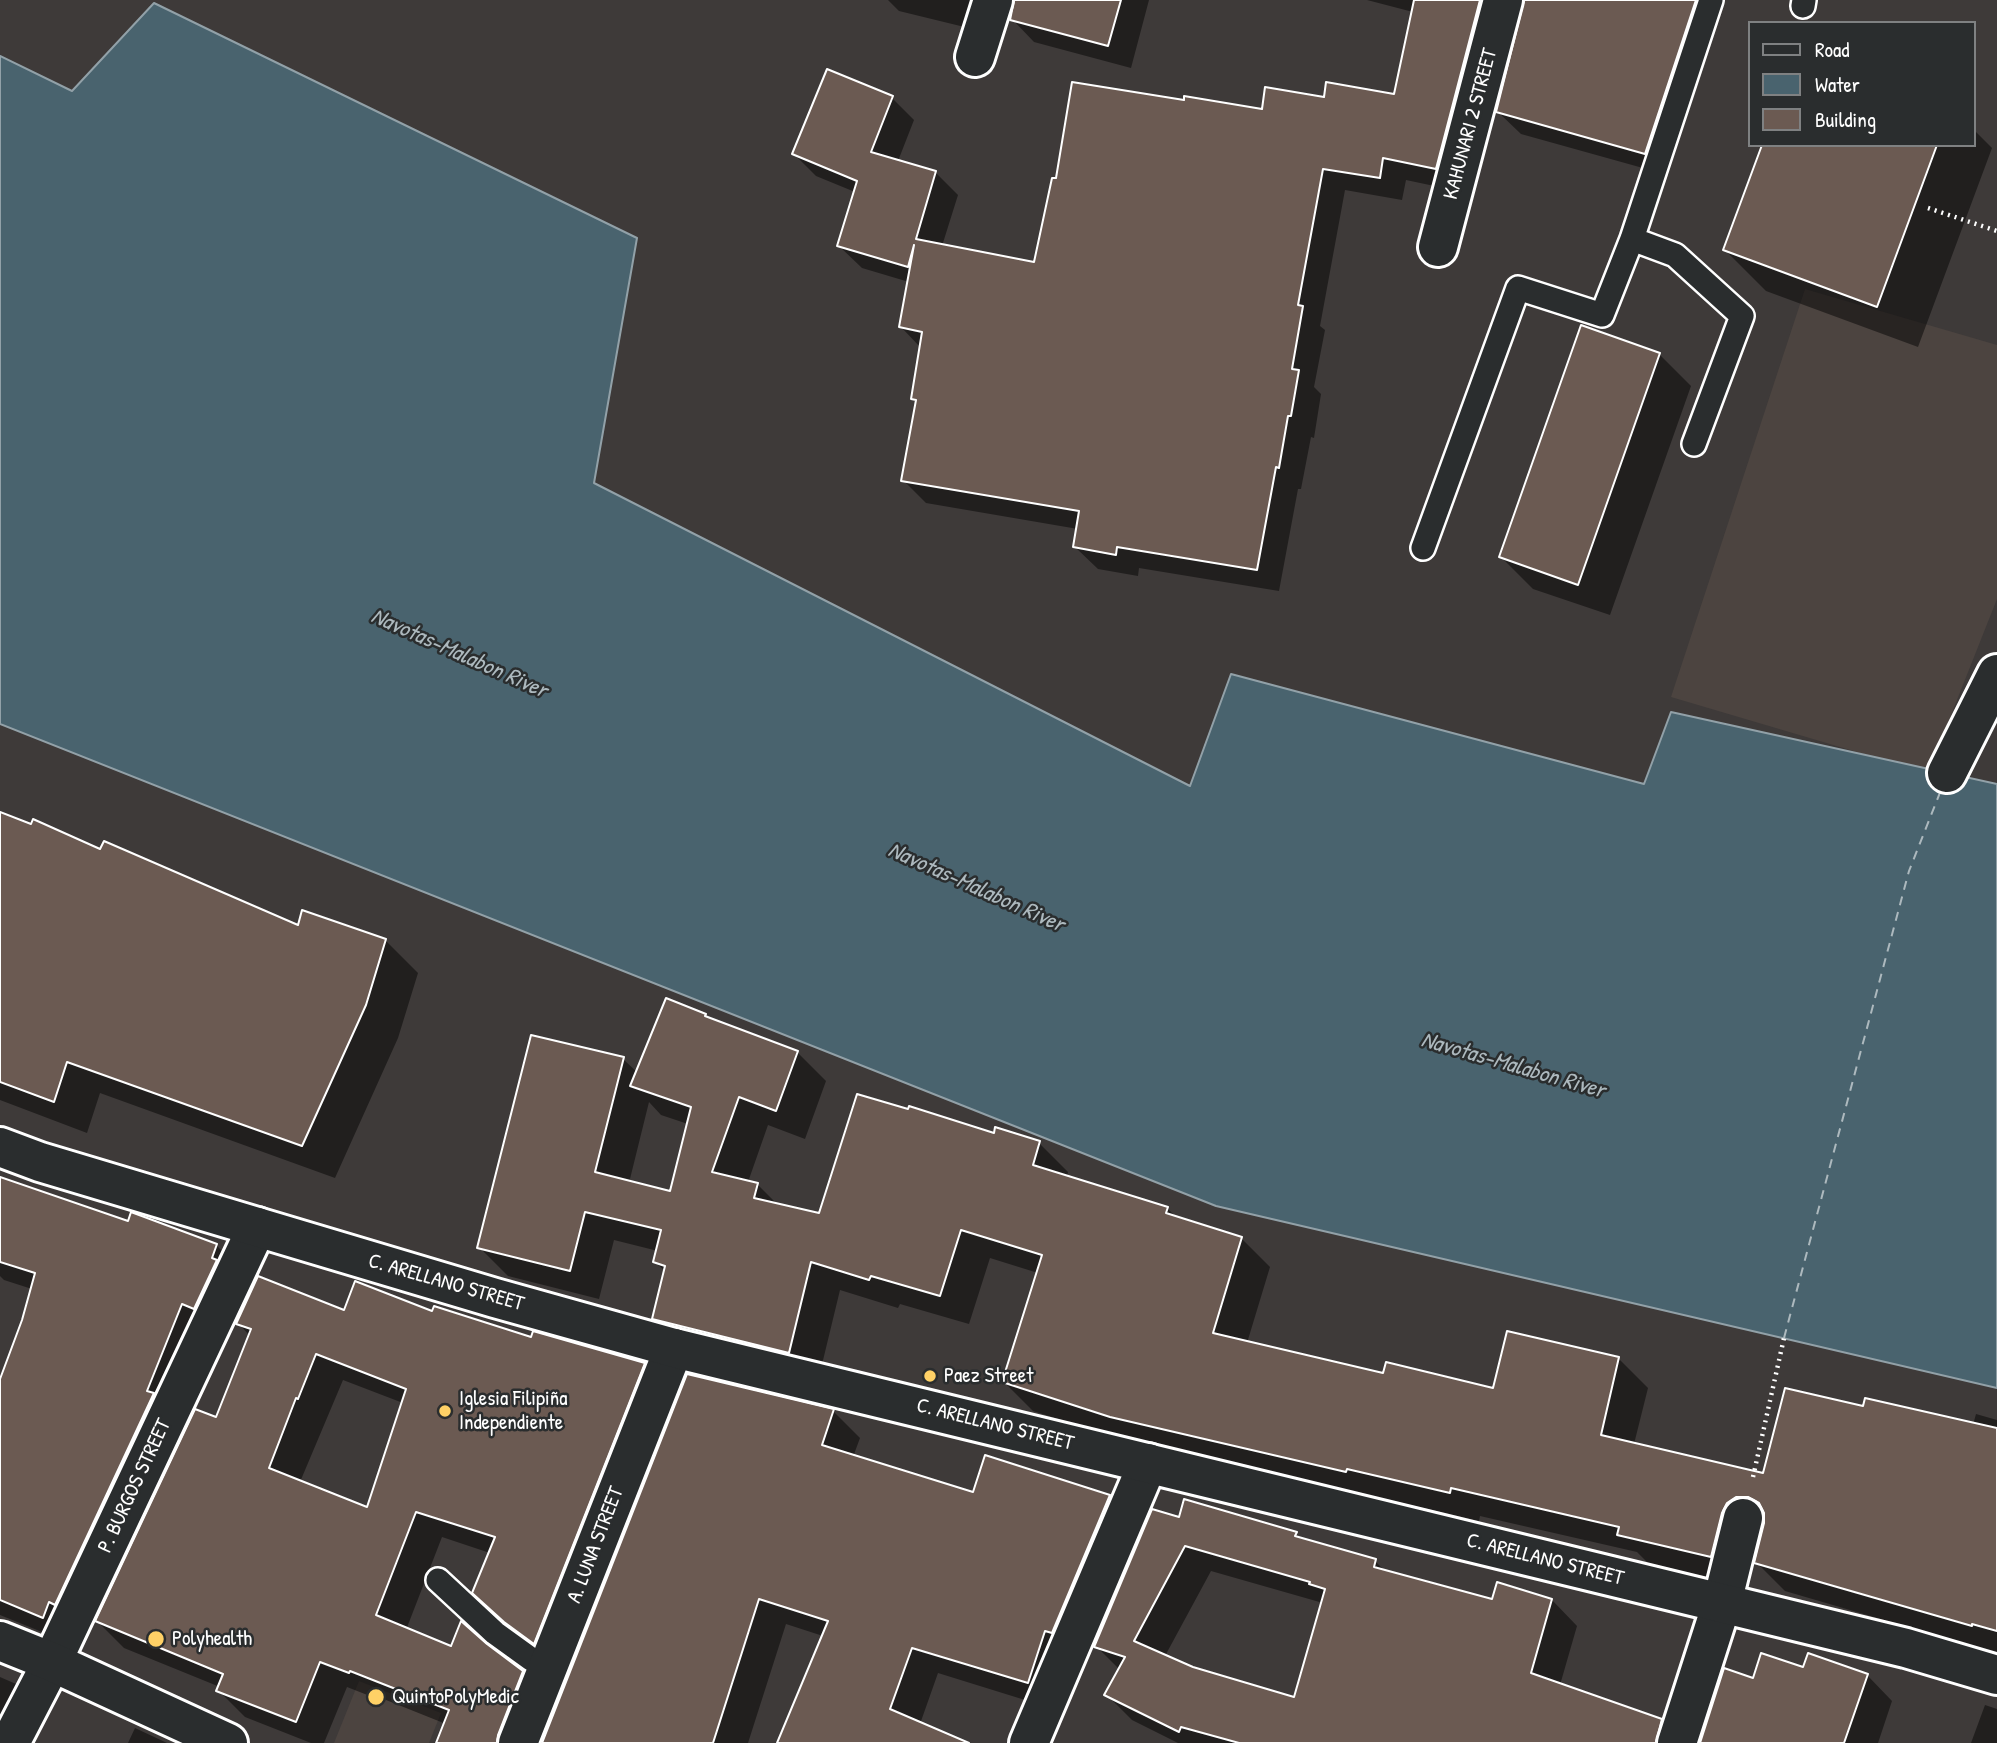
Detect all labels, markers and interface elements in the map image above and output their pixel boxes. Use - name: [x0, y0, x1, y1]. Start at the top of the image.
- legend: [1748, 21, 1976, 147]
- text: Road: [1815, 35, 1849, 64]
- street label: KAHUNARI 2 STREET: [1439, 46, 1503, 202]
- text: Water: [1815, 70, 1860, 99]
- text: Building: [1815, 105, 1876, 134]
- water label: Navotas-Malabon River: [367, 603, 551, 705]
- water label: Navotas-Malabon River: [884, 837, 1068, 939]
- water label: Navotas-Malabon River: [1418, 1027, 1608, 1105]
- street label: C. ARELLANO STREET: [365, 1249, 527, 1317]
- place label: Paez Street: [944, 1363, 1033, 1389]
- marker: Paez Street: [922, 1368, 938, 1384]
- place label: Iglesia Filipiña Independiente: [459, 1386, 567, 1436]
- street label: C. ARELLANO STREET: [914, 1393, 1076, 1457]
- marker: Iglesia Filipiña Independiente: [437, 1403, 453, 1419]
- street label: P. BURGOS STREET: [93, 1415, 177, 1557]
- street label: A. LUNA STREET: [562, 1483, 630, 1607]
- street label: C. ARELLANO STREET: [1464, 1528, 1626, 1592]
- place label: Polyhealth: [172, 1626, 252, 1652]
- marker: Polyhealth: [146, 1629, 166, 1649]
- place label: QuintoPolyMedic: [392, 1684, 519, 1710]
- marker: QuintoPolyMedic: [366, 1687, 386, 1707]

